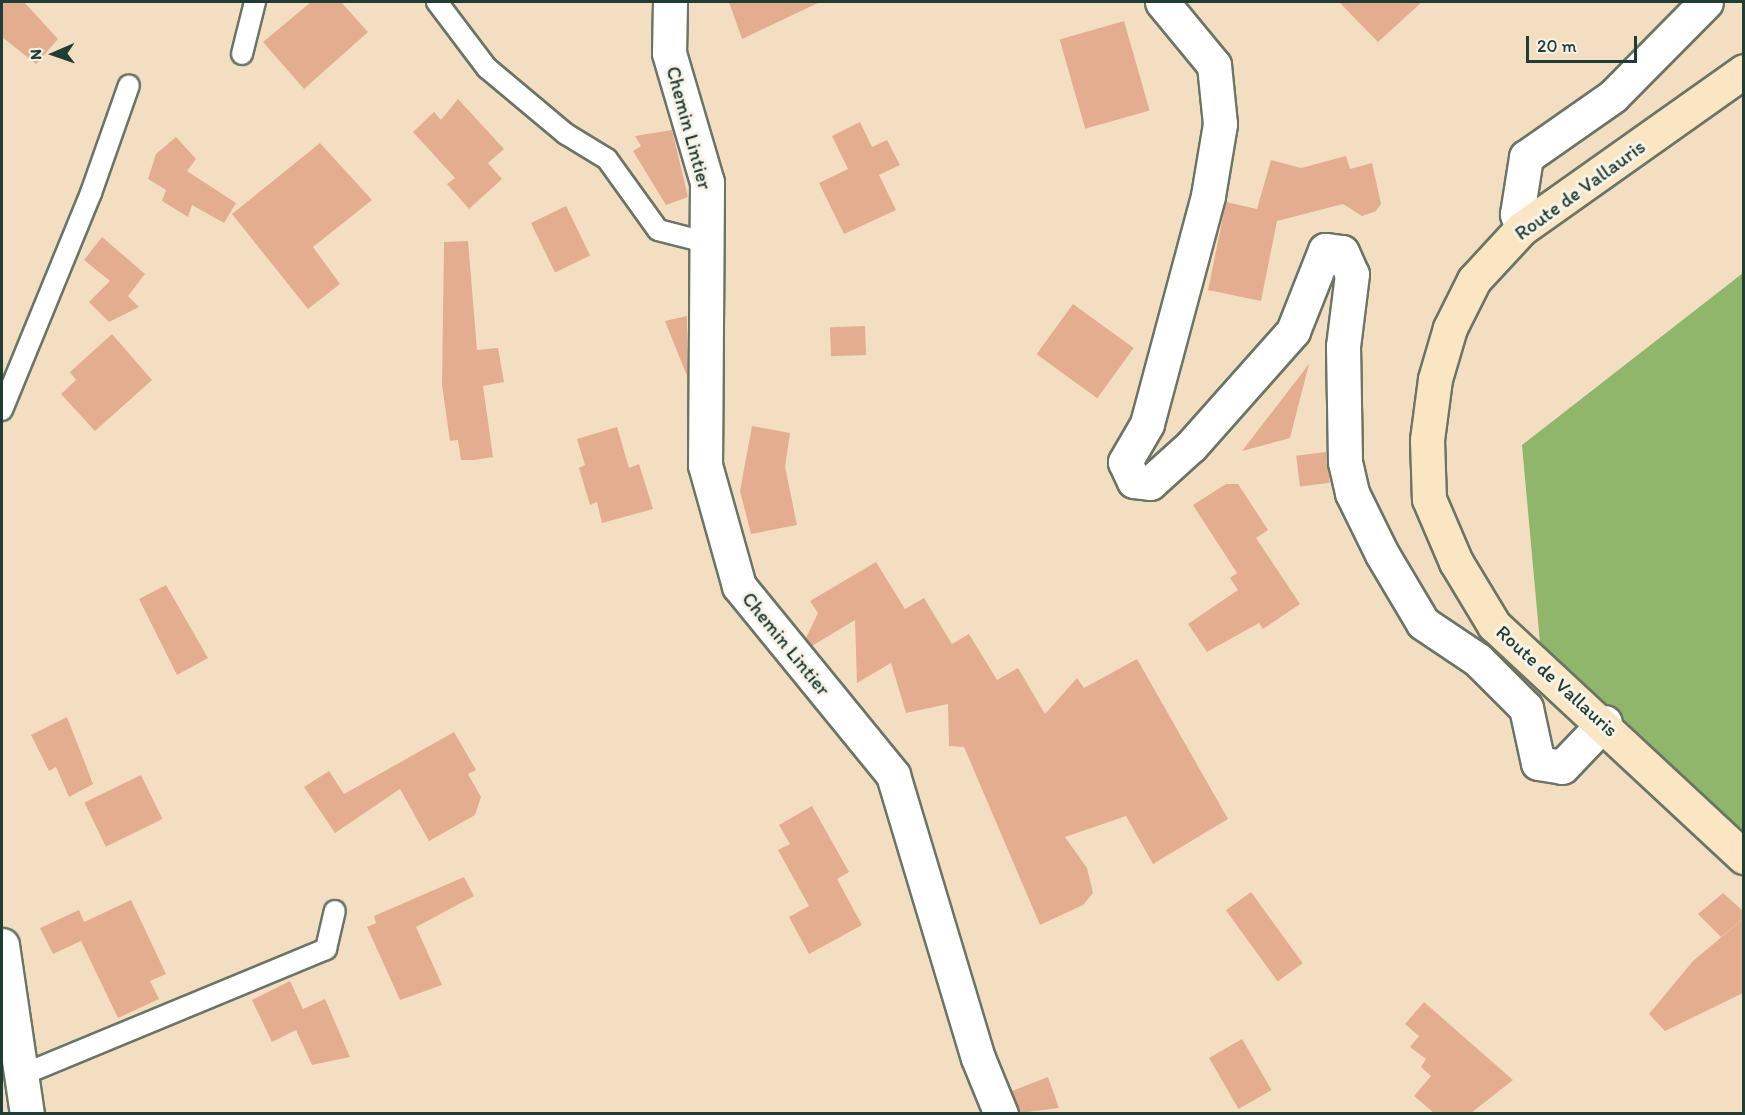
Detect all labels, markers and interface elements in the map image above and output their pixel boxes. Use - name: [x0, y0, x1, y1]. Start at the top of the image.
- north arrow: [24, 24, 84, 84]
- scale bar: [1529, 24, 1640, 62]
- text: 20 m: [1537, 35, 1577, 57]
- text: N: [26, 49, 45, 60]
- street label: Chemin Lintier: [661, 64, 717, 192]
- street label: Route de Vallauris: [1510, 135, 1650, 245]
- street label: Chemin Lintier: [737, 587, 835, 701]
- street label: Route de Vallauris: [1491, 620, 1623, 742]

